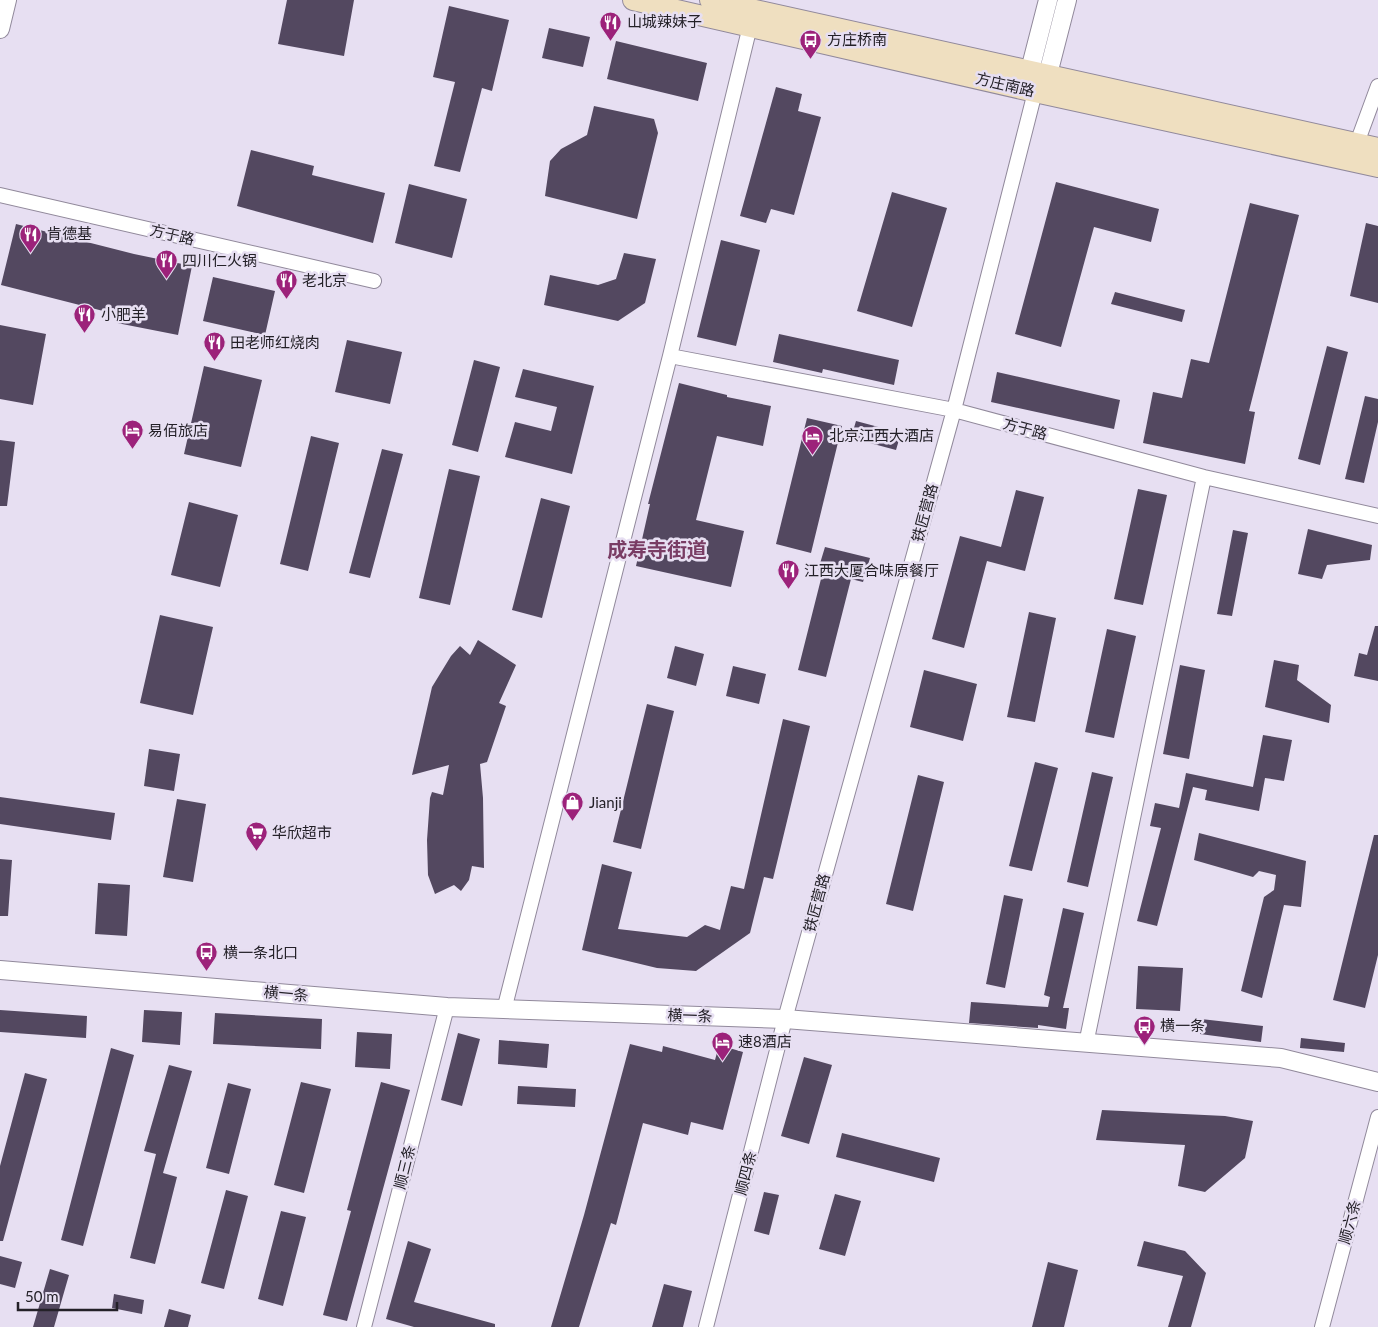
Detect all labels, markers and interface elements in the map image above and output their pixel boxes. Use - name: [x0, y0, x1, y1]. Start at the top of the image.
- restaurant icon: 山城辣妹子: [599, 10, 623, 41]
- place label: 山城辣妹子: [627, 12, 702, 30]
- bus stop icon: 方庄桥南: [799, 28, 823, 59]
- place label: 方庄桥南: [827, 30, 887, 48]
- street label: 方庄南路: [974, 69, 1036, 100]
- street label: 方于路: [148, 220, 196, 248]
- restaurant icon: 肯德基: [19, 222, 43, 253]
- place label: 肯德基: [47, 224, 92, 242]
- restaurant icon: 四川仁火锅: [154, 249, 178, 280]
- place label: 四川仁火锅: [182, 251, 257, 269]
- restaurant icon: 老北京: [274, 269, 298, 300]
- place label: 老北京: [302, 271, 347, 289]
- restaurant icon: 小肥羊: [73, 303, 97, 334]
- place label: 小肥羊: [101, 305, 146, 323]
- restaurant icon: 田老师红烧肉: [202, 331, 226, 362]
- place label: 田老师红烧肉: [230, 333, 320, 351]
- street label: 方于路: [1001, 414, 1049, 443]
- hotel icon: 易佰旅店: [120, 419, 144, 450]
- place label: 易佰旅店: [148, 421, 208, 439]
- hotel icon: 北京江西大酒店: [801, 424, 825, 455]
- place label: 北京江西大酒店: [829, 426, 934, 444]
- street label: 铁匠营路: [908, 481, 940, 544]
- district label: 成寿寺街道: [607, 537, 707, 561]
- restaurant icon: 江西大厦合味原餐厅: [776, 559, 800, 590]
- place label: 江西大厦合味原餐厅: [804, 561, 939, 579]
- shop icon: Jianji: [561, 791, 585, 822]
- place label: Jianji: [589, 793, 622, 811]
- supermarket icon: 华欣超市: [244, 821, 268, 852]
- place label: 华欣超市: [272, 823, 332, 841]
- street label: 铁匠营路: [800, 871, 832, 934]
- bus stop icon: 横一条北口: [195, 941, 219, 972]
- place label: 横一条北口: [223, 943, 298, 961]
- street label: 横一条: [263, 982, 309, 1004]
- street label: 横一条: [667, 1005, 713, 1025]
- bus stop icon: 横一条: [1132, 1014, 1156, 1045]
- place label: 横一条: [1160, 1016, 1205, 1034]
- hotel icon: 速8酒店: [710, 1030, 734, 1061]
- place label: 速8酒店: [738, 1032, 792, 1050]
- street label: 顺三条: [390, 1143, 418, 1191]
- street label: 顺四条: [731, 1149, 759, 1197]
- street label: 顺六条: [1335, 1198, 1364, 1246]
- scale bar: [18, 1280, 116, 1312]
- text: 50 m: [25, 1287, 59, 1305]

